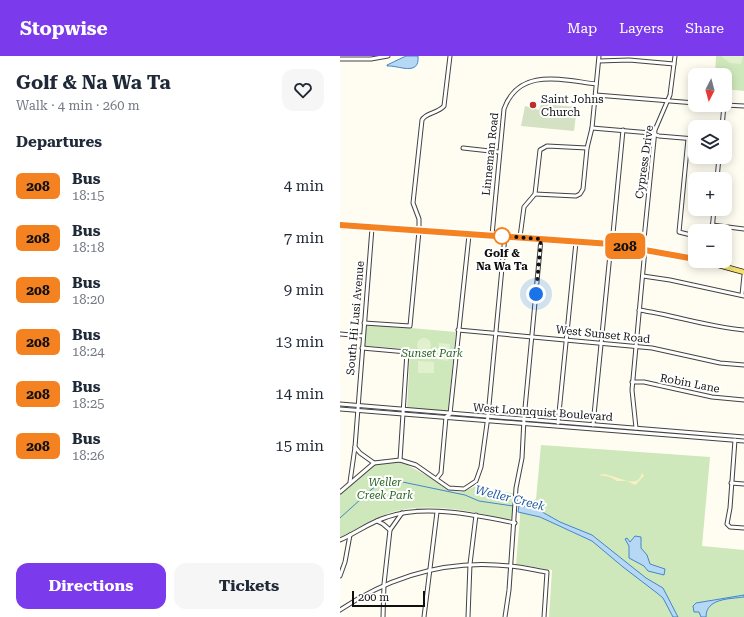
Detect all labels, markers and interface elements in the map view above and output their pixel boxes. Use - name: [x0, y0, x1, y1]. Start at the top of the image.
- text: Stopwise: [20, 17, 108, 40]
- text: Map: [567, 20, 597, 36]
- text: Layers: [619, 20, 663, 36]
- text: Share: [685, 20, 724, 36]
- north arrow: [688, 68, 732, 112]
- map controls: [688, 68, 732, 268]
- button: heart: [282, 69, 324, 111]
- text: Golf & Na Wa Ta: [16, 71, 171, 94]
- place label: Saint Johns Church: [541, 93, 604, 119]
- text: Walk · 4 min · 260 m: [16, 98, 140, 113]
- marker: Saint Johns Church: [528, 100, 538, 110]
- street label: Linneman Road: [480, 112, 501, 196]
- button: layers: [688, 120, 732, 164]
- street label: Cypress Drive: [633, 124, 656, 200]
- text: Departures: [16, 133, 102, 151]
- text: Bus: [72, 170, 100, 188]
- button: +: [688, 172, 732, 216]
- text: 4 min: [284, 177, 324, 195]
- text: 208: [26, 178, 50, 194]
- text: 18:15: [72, 188, 104, 203]
- text: Bus: [72, 222, 100, 240]
- button: −: [688, 224, 732, 268]
- marker: Golf & Na Wa Ta: [493, 227, 511, 245]
- text: 7 min: [284, 229, 324, 247]
- text: 208: [26, 230, 50, 246]
- line badge: 208: [602, 233, 648, 259]
- text: 208: [613, 238, 637, 254]
- text: 18:18: [72, 240, 104, 255]
- place label: Golf & Na Wa Ta: [476, 247, 528, 273]
- street label: South Hi Lusi Avenue: [344, 260, 367, 376]
- text: Bus: [72, 274, 100, 292]
- text: 9 min: [284, 281, 324, 299]
- text: 208: [26, 282, 50, 298]
- your location: [526, 284, 546, 304]
- text: 18:20: [72, 292, 104, 307]
- street label: West Sunset Road: [555, 323, 651, 346]
- text: Bus: [72, 326, 100, 344]
- text: 13 min: [275, 333, 324, 351]
- text: 208: [26, 334, 50, 350]
- text: 18:24: [72, 344, 104, 359]
- park label: Sunset Park: [400, 347, 463, 360]
- street label: Robin Lane: [659, 371, 721, 396]
- text: Bus: [72, 378, 100, 396]
- text: 14 min: [275, 385, 324, 403]
- text: 208: [26, 386, 50, 402]
- text: 18:25: [72, 396, 104, 411]
- street label: West Lonnquist Boulevard: [473, 401, 613, 424]
- text: Bus: [72, 430, 100, 448]
- text: 15 min: [275, 437, 324, 455]
- text: 208: [26, 438, 50, 454]
- text: 18:26: [72, 448, 104, 463]
- park label: Weller Creek Park: [357, 476, 413, 502]
- water label: Weller Creek: [474, 483, 547, 514]
- button: Directions: [16, 563, 166, 609]
- button: Tickets: [174, 563, 324, 609]
- scale bar: [352, 589, 425, 608]
- text: 200 m: [358, 591, 389, 604]

